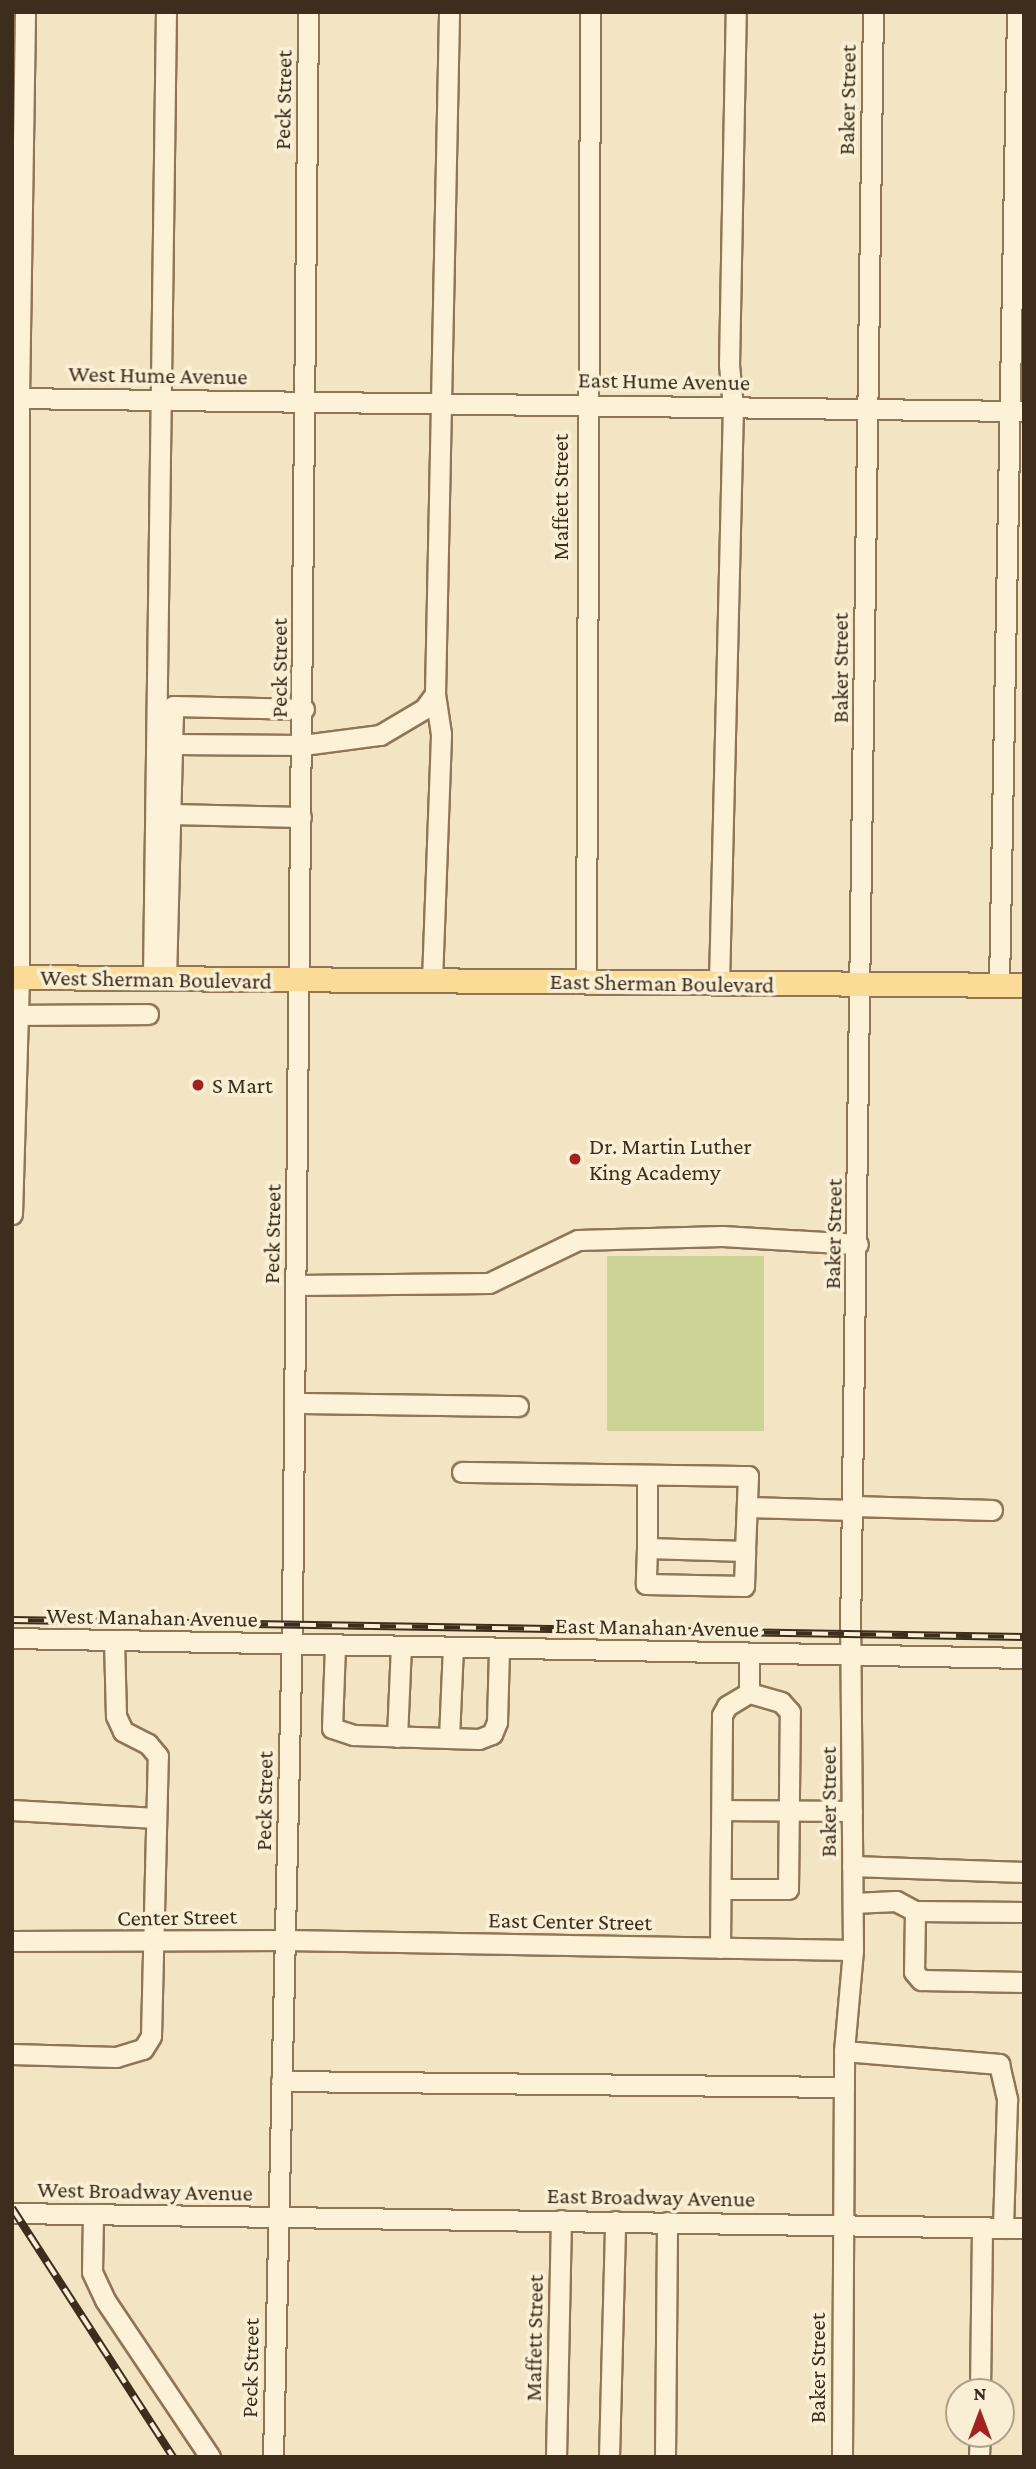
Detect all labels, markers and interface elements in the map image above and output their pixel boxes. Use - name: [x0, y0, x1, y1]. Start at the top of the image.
- street label: Baker Street: [832, 45, 862, 155]
- street label: Peck Street: [268, 50, 298, 150]
- street label: West Hume Avenue: [68, 360, 248, 390]
- street label: East Hume Avenue: [578, 366, 750, 396]
- street label: Maffett Street: [546, 434, 574, 560]
- street label: Baker Street: [826, 613, 854, 723]
- street label: Peck Street: [265, 618, 293, 718]
- street label: West Sherman Boulevard: [40, 963, 272, 995]
- street label: East Sherman Boulevard: [550, 967, 774, 999]
- place label: S Mart: [212, 1071, 273, 1099]
- marker: S Mart: [190, 1077, 206, 1093]
- place label: Dr. Martin Luther King Academy: [589, 1132, 752, 1186]
- marker: Dr. Martin Luther King Academy: [567, 1151, 583, 1167]
- street label: Baker Street: [818, 1179, 848, 1289]
- street label: Peck Street: [257, 1184, 287, 1284]
- street label: West Manahan Avenue: [46, 1601, 258, 1633]
- street label: East Manahan Avenue: [555, 1611, 759, 1643]
- street label: Baker Street: [814, 1747, 842, 1857]
- street label: Peck Street: [249, 1751, 279, 1851]
- street label: Center Street: [117, 1902, 237, 1932]
- street label: East Center Street: [488, 1906, 652, 1936]
- street label: West Broadway Avenue: [37, 2175, 253, 2207]
- street label: East Broadway Avenue: [547, 2181, 755, 2213]
- street label: Maffett Street: [519, 2274, 549, 2402]
- street label: Baker Street: [803, 2313, 831, 2423]
- street label: Peck Street: [235, 2318, 265, 2418]
- north arrow: [945, 2378, 1015, 2448]
- text: N: [974, 2383, 986, 2404]

